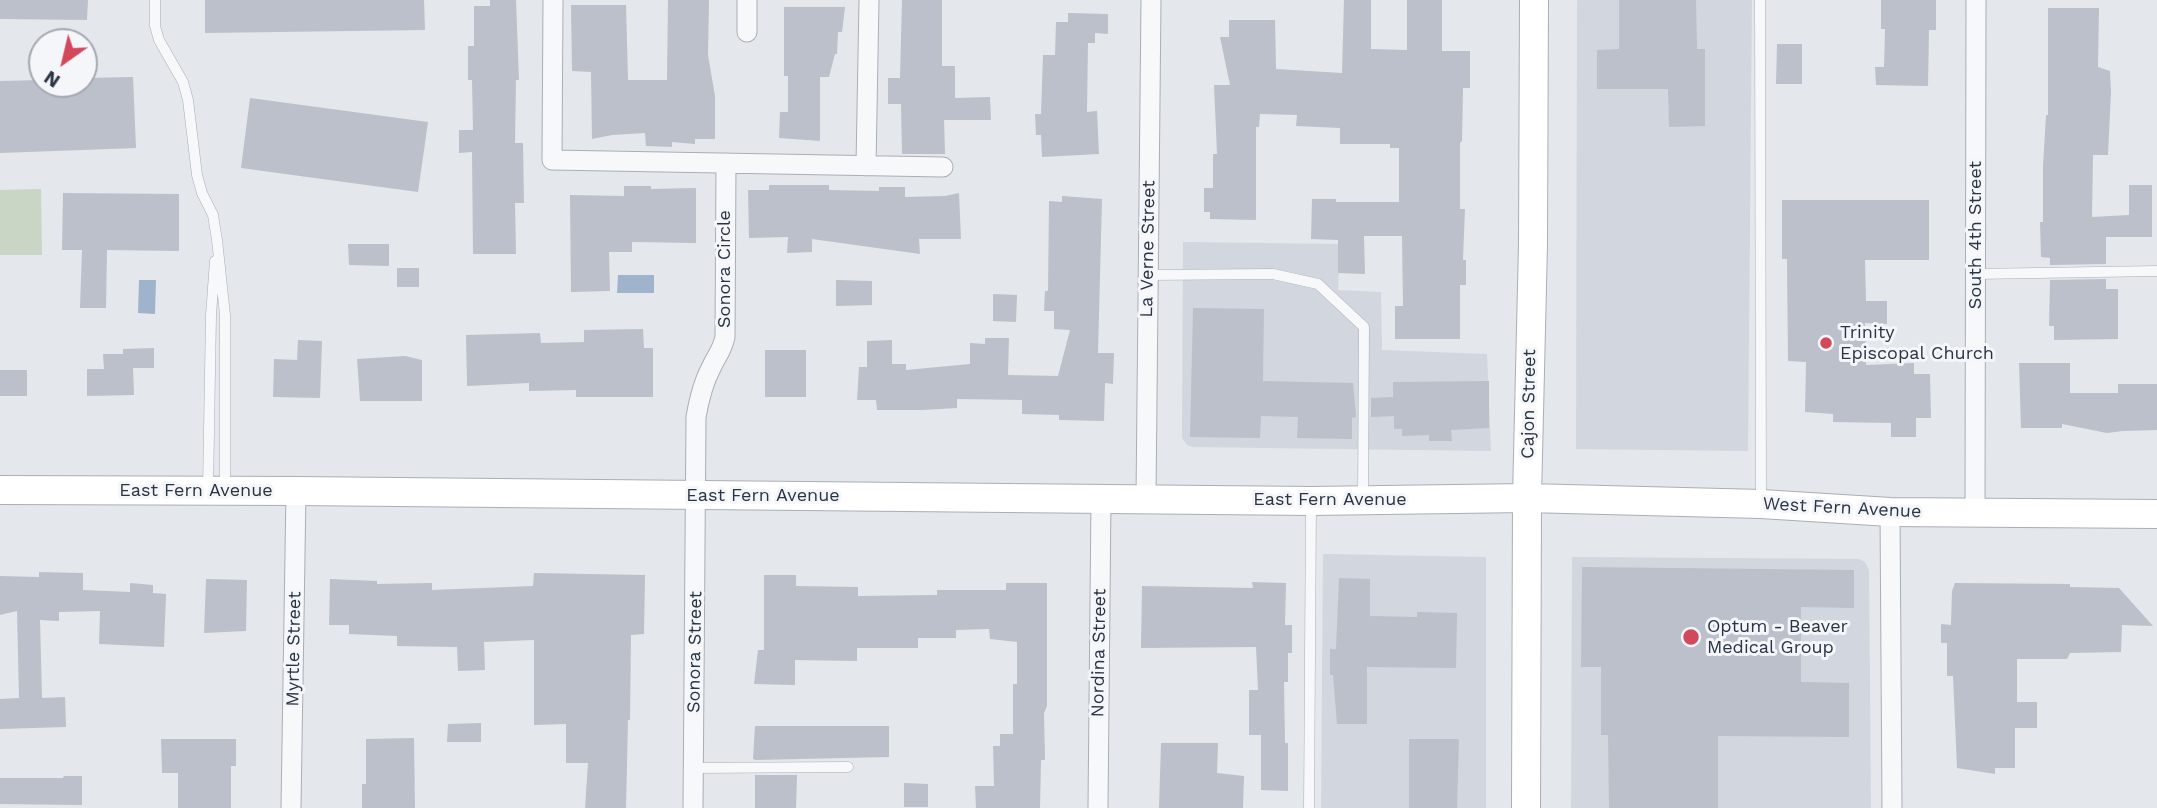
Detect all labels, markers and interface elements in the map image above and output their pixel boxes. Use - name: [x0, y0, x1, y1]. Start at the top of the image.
- north arrow: [28, 28, 98, 98]
- text: N: [40, 66, 64, 93]
- street label: South 4th Street: [1965, 161, 1987, 309]
- street label: La Verne Street: [1136, 180, 1160, 318]
- street label: Sonora Circle: [714, 210, 736, 328]
- place label: Trinity Episcopal Church: [1840, 322, 1994, 364]
- marker: Trinity Episcopal Church: [1818, 335, 1834, 351]
- street label: Cajon Street: [1517, 349, 1541, 459]
- street label: East Fern Avenue: [119, 480, 273, 502]
- street label: East Fern Avenue: [686, 485, 840, 507]
- street label: East Fern Avenue: [1253, 489, 1407, 511]
- street label: West Fern Avenue: [1762, 493, 1922, 523]
- street label: Nordina Street: [1087, 588, 1111, 718]
- street label: Myrtle Street: [282, 591, 306, 707]
- street label: Sonora Street: [683, 591, 707, 713]
- place label: Optum - Beaver Medical Group: [1707, 616, 1848, 658]
- marker: Optum - Beaver Medical Group: [1681, 627, 1701, 647]

